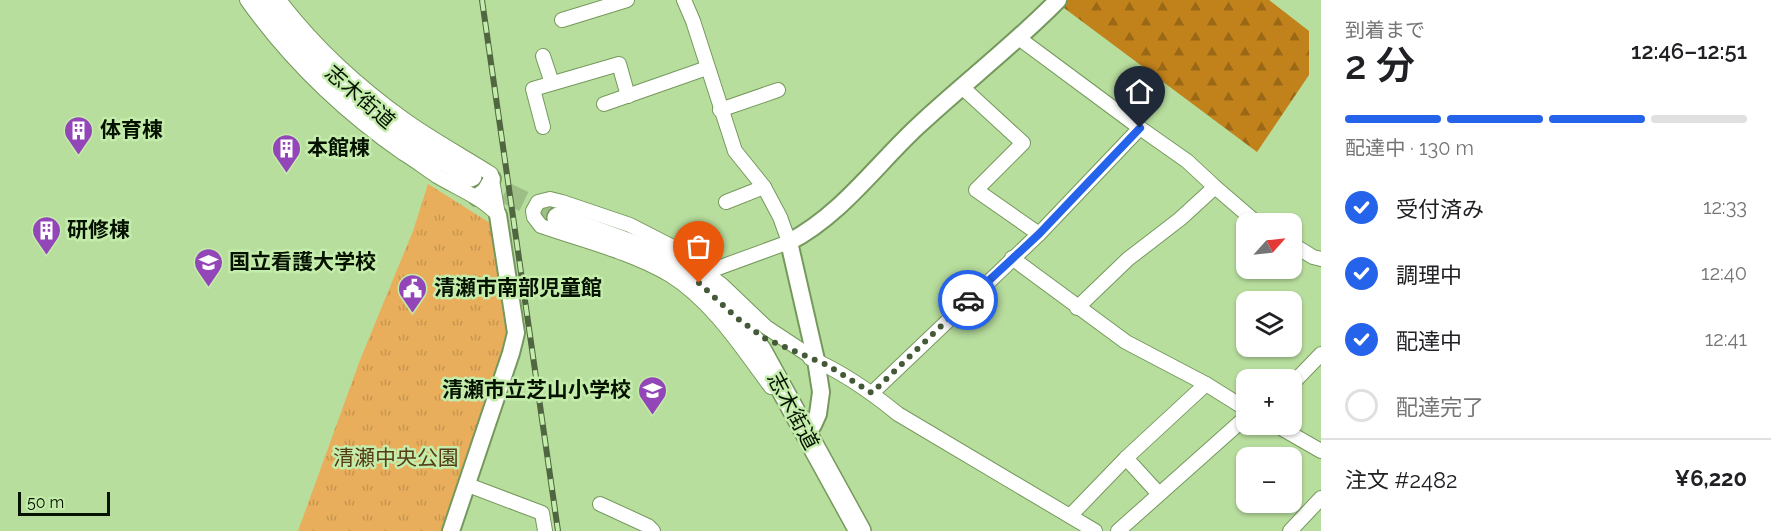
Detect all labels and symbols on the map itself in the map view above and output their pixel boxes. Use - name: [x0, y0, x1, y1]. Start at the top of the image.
- street label: 志木街道: [320, 60, 400, 134]
- pin: [1114, 66, 1165, 128]
- building icon: 体育棟: [63, 114, 95, 156]
- place label: 体育棟: [100, 117, 163, 142]
- building icon: 本館棟: [270, 132, 302, 174]
- place label: 本館棟: [307, 135, 370, 160]
- north arrow: [1236, 213, 1302, 279]
- building icon: 研修棟: [30, 214, 62, 256]
- place label: 研修棟: [67, 217, 130, 242]
- pin: [673, 221, 724, 283]
- school or university icon: 国立看護大学校: [192, 246, 224, 288]
- place label: 国立看護大学校: [229, 249, 376, 274]
- courier: [938, 270, 998, 330]
- public building icon: 清瀬市南部児童館: [397, 272, 429, 314]
- place label: 清瀬市南部児童館: [434, 275, 602, 300]
- street label: 志木街道: [763, 368, 824, 454]
- school or university icon: 清瀬市立芝山小学校: [636, 374, 668, 416]
- place label: 清瀬市立芝山小学校: [442, 377, 631, 402]
- park label: 清瀬中央公園: [333, 445, 459, 470]
- scale bar: [18, 489, 110, 516]

